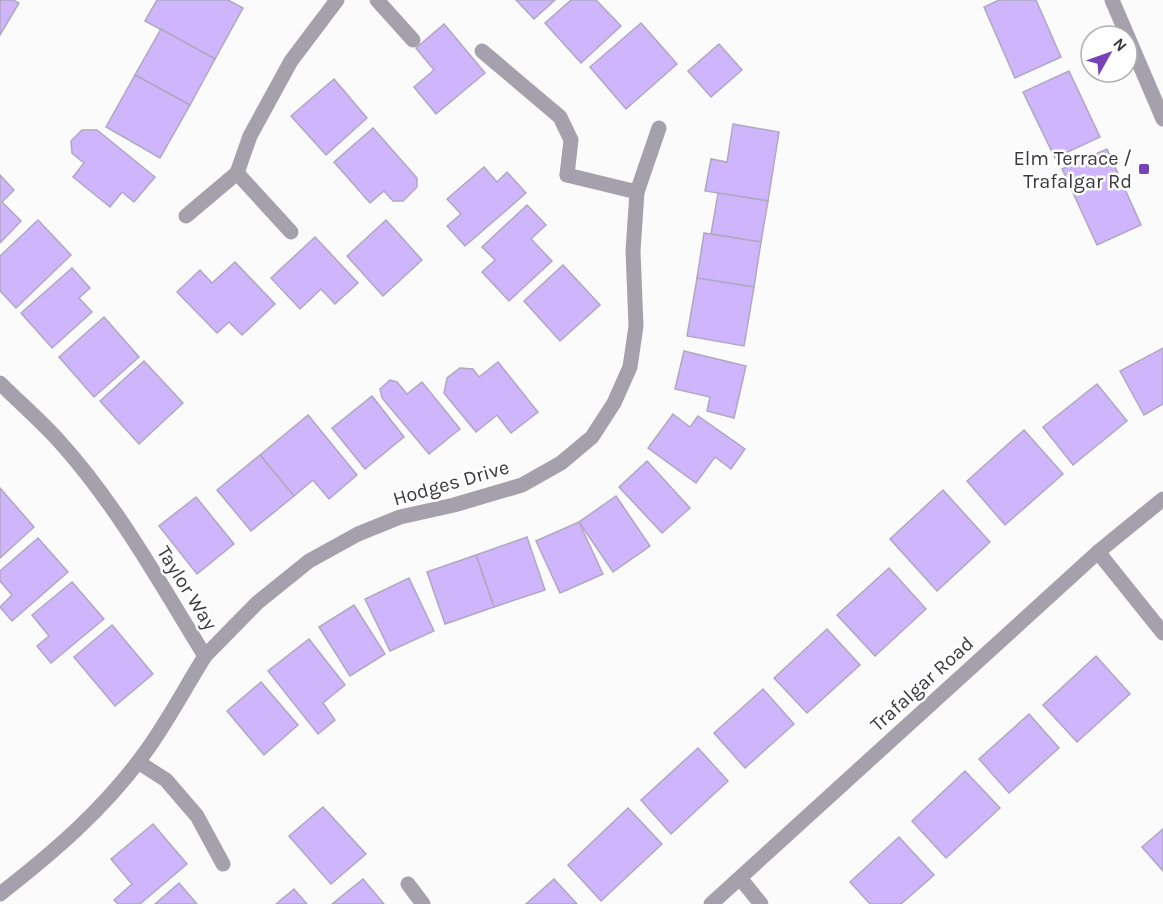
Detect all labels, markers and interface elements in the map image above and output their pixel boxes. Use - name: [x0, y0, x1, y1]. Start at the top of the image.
- north arrow: [1079, 24, 1139, 84]
- text: N: [1109, 34, 1131, 55]
- place label: Elm Terrace / Trafalgar Rd: [1013, 147, 1132, 193]
- marker: Elm Terrace / Trafalgar Rd: [1137, 162, 1151, 176]
- street label: Hodges Drive: [390, 455, 512, 511]
- street label: Taylor Way: [152, 542, 222, 634]
- street label: Trafalgar Road: [866, 632, 978, 736]

